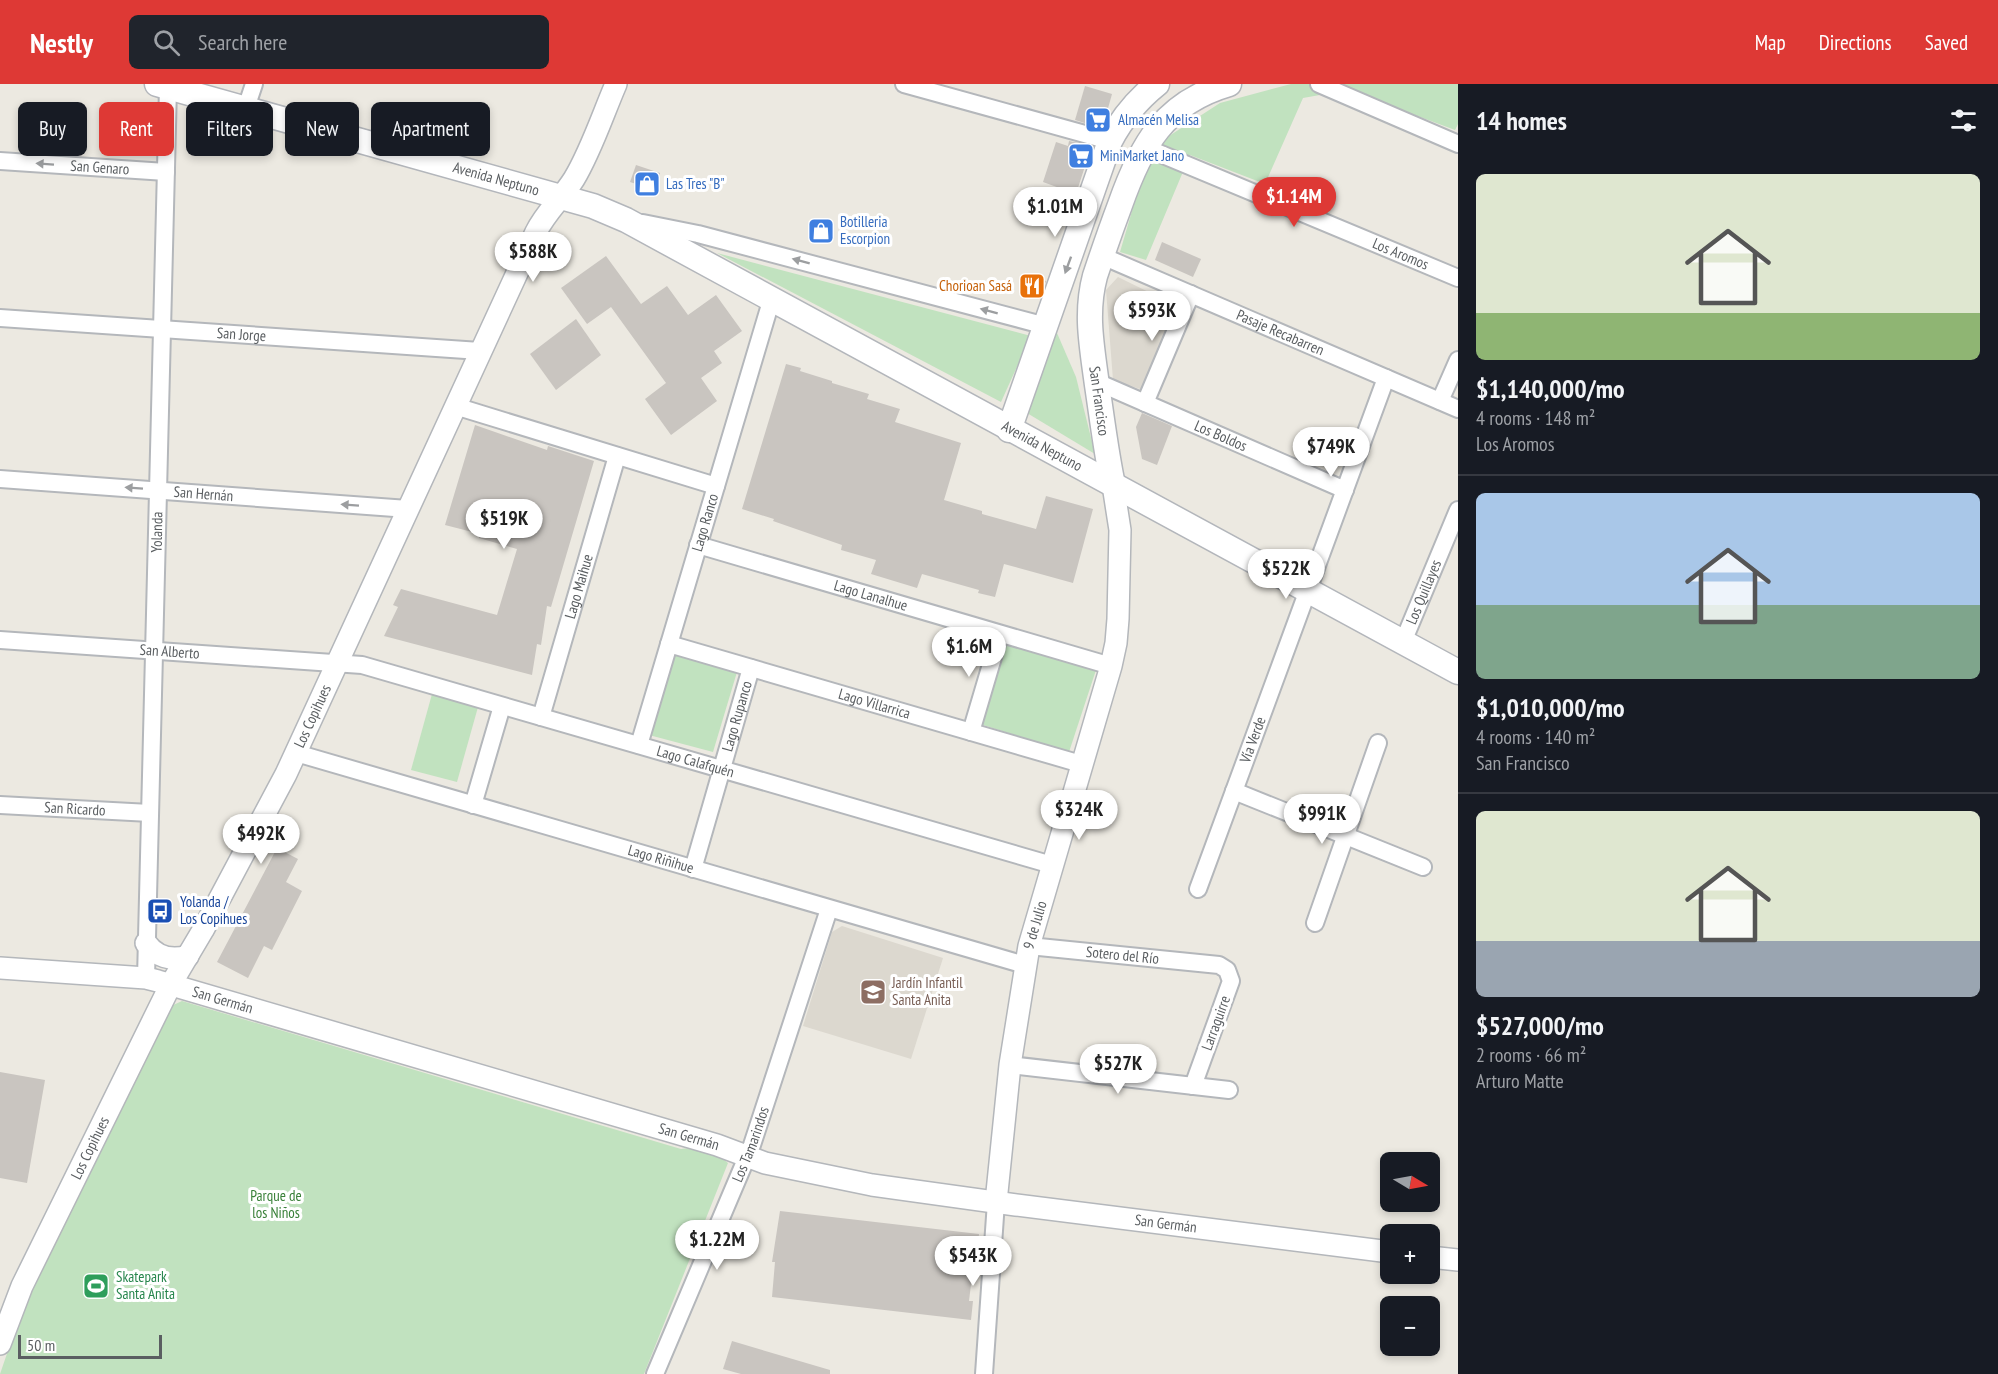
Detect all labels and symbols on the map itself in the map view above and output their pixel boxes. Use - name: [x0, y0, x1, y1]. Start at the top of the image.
- supermarket icon: Almacén Melisa: [1083, 105, 1113, 135]
- place label: Almacén Melisa: [1118, 110, 1199, 129]
- supermarket icon: MiniMarket Jano: [1066, 141, 1096, 171]
- place label: MiniMarket Jano: [1100, 146, 1184, 165]
- street label: San Genaro: [70, 156, 130, 179]
- street label: Avenida Neptuno: [451, 157, 541, 199]
- one-way arrow: [35, 160, 54, 169]
- shop icon: Las Tres "B": [632, 169, 662, 199]
- place label: Las Tres "B": [666, 174, 725, 193]
- pin: $1.14M: [1245, 177, 1343, 228]
- pin: $1.01M: [1006, 187, 1104, 238]
- place label: Botilleria Escorpion: [840, 212, 890, 248]
- shop icon: Botilleria Escorpion: [806, 216, 836, 246]
- pin: $588K: [491, 232, 575, 283]
- street label: Los Aromos: [1370, 233, 1432, 274]
- one-way arrow: [791, 256, 810, 266]
- one-way arrow: [1062, 256, 1072, 274]
- restaurant icon: Chorioan Sasá: [1017, 271, 1047, 301]
- place label: Chorioan Sasá: [939, 276, 1012, 295]
- pin: $593K: [1110, 291, 1194, 342]
- one-way arrow: [980, 305, 998, 315]
- street label: Pasaje Recabarren: [1234, 305, 1327, 359]
- street label: San Jorge: [216, 323, 267, 345]
- street label: San Francisco: [1085, 365, 1114, 437]
- street label: Avenida Neptuno: [999, 416, 1086, 475]
- street label: Los Boldos: [1192, 416, 1250, 455]
- pin: $749K: [1289, 427, 1373, 478]
- street label: San Hernán: [173, 482, 234, 505]
- one-way arrow: [125, 484, 144, 493]
- street label: Lago Ranco: [687, 491, 722, 554]
- pin: $519K: [462, 499, 546, 550]
- one-way arrow: [340, 500, 359, 509]
- street label: Yolanda: [147, 511, 167, 553]
- pin: $522K: [1244, 549, 1328, 600]
- street label: Lago Maihue: [560, 552, 597, 621]
- street label: Los Quillayes: [1401, 557, 1445, 627]
- street label: Lago Lanalhue: [832, 575, 910, 615]
- pin: $1.6M: [927, 627, 1011, 678]
- street label: San Alberto: [139, 640, 200, 663]
- street label: Lago Rupanco: [717, 679, 756, 754]
- street label: Los Copihues: [289, 681, 335, 751]
- street label: Lago Villarrica: [836, 684, 913, 723]
- street label: Vía Verde: [1235, 714, 1270, 766]
- street label: Lago Calafquén: [655, 741, 737, 781]
- pin: $324K: [1037, 790, 1121, 841]
- pin: $991K: [1280, 794, 1364, 845]
- street label: San Ricardo: [44, 797, 106, 820]
- pin: $492K: [219, 814, 303, 865]
- street label: Lago Riñihue: [626, 840, 696, 877]
- place label: Yolanda / Los Copihues: [180, 892, 247, 928]
- bus stop icon: Yolanda / Los Copihues: [145, 896, 175, 926]
- street label: 9 de Julio: [1019, 899, 1051, 951]
- street label: Sotero del Río: [1085, 942, 1160, 968]
- place label: Jardín Infantil Santa Anita: [891, 973, 963, 1009]
- school or university icon: Jardín Infantil Santa Anita: [858, 977, 888, 1007]
- street label: San Germán: [190, 982, 255, 1017]
- street label: Larraguirre: [1197, 993, 1234, 1053]
- pin: $527K: [1076, 1044, 1160, 1095]
- street label: Los Tamarindos: [727, 1104, 773, 1185]
- street label: Los Copihues: [66, 1113, 113, 1182]
- street label: San Germán: [656, 1118, 722, 1154]
- north arrow: [1380, 1152, 1440, 1212]
- park label: Parque de los Niños: [250, 1186, 302, 1222]
- street label: San Germán: [1134, 1210, 1198, 1237]
- pin: $1.22M: [668, 1220, 766, 1271]
- pin: $543K: [931, 1236, 1015, 1287]
- place label: Skatepark Santa Anita: [116, 1267, 175, 1303]
- sports icon: Skatepark Santa Anita: [81, 1271, 111, 1301]
- scale bar: [18, 1332, 162, 1360]

